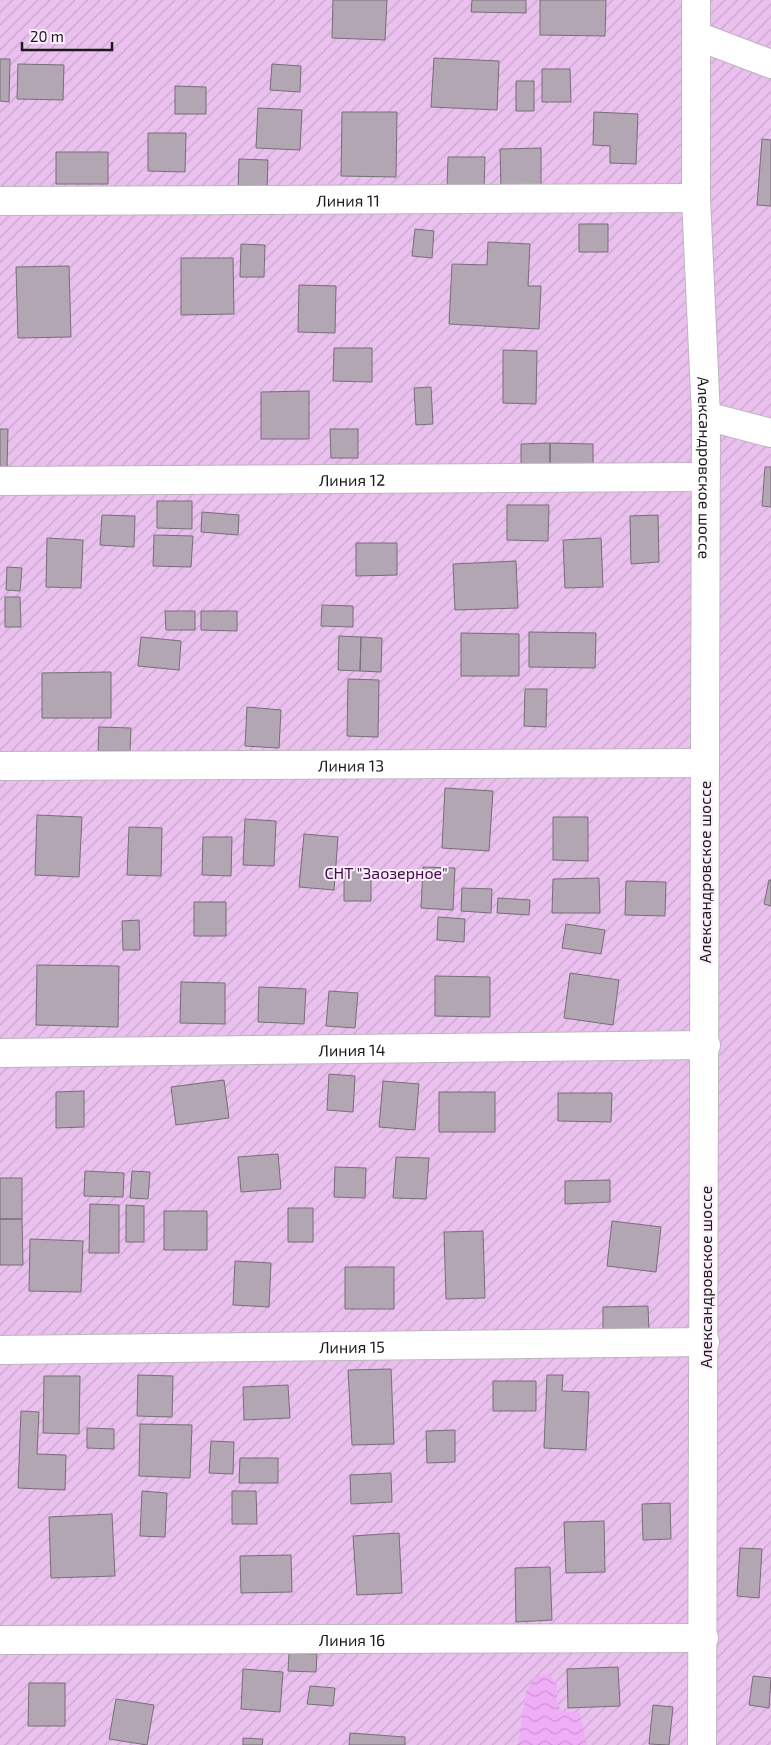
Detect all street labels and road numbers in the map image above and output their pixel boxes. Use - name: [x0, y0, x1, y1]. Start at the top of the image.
- street label: Линия 11: [316, 190, 380, 209]
- street label: Александровское шоссе: [695, 376, 716, 559]
- street label: Линия 12: [319, 469, 385, 489]
- street label: Линия 13: [318, 755, 384, 774]
- street label: Александровское шоссе: [695, 781, 714, 963]
- street label: Линия 14: [318, 1039, 386, 1059]
- street label: Александровское шоссе: [696, 1186, 715, 1368]
- street label: Линия 15: [319, 1336, 385, 1356]
- street label: Линия 16: [319, 1629, 385, 1649]

